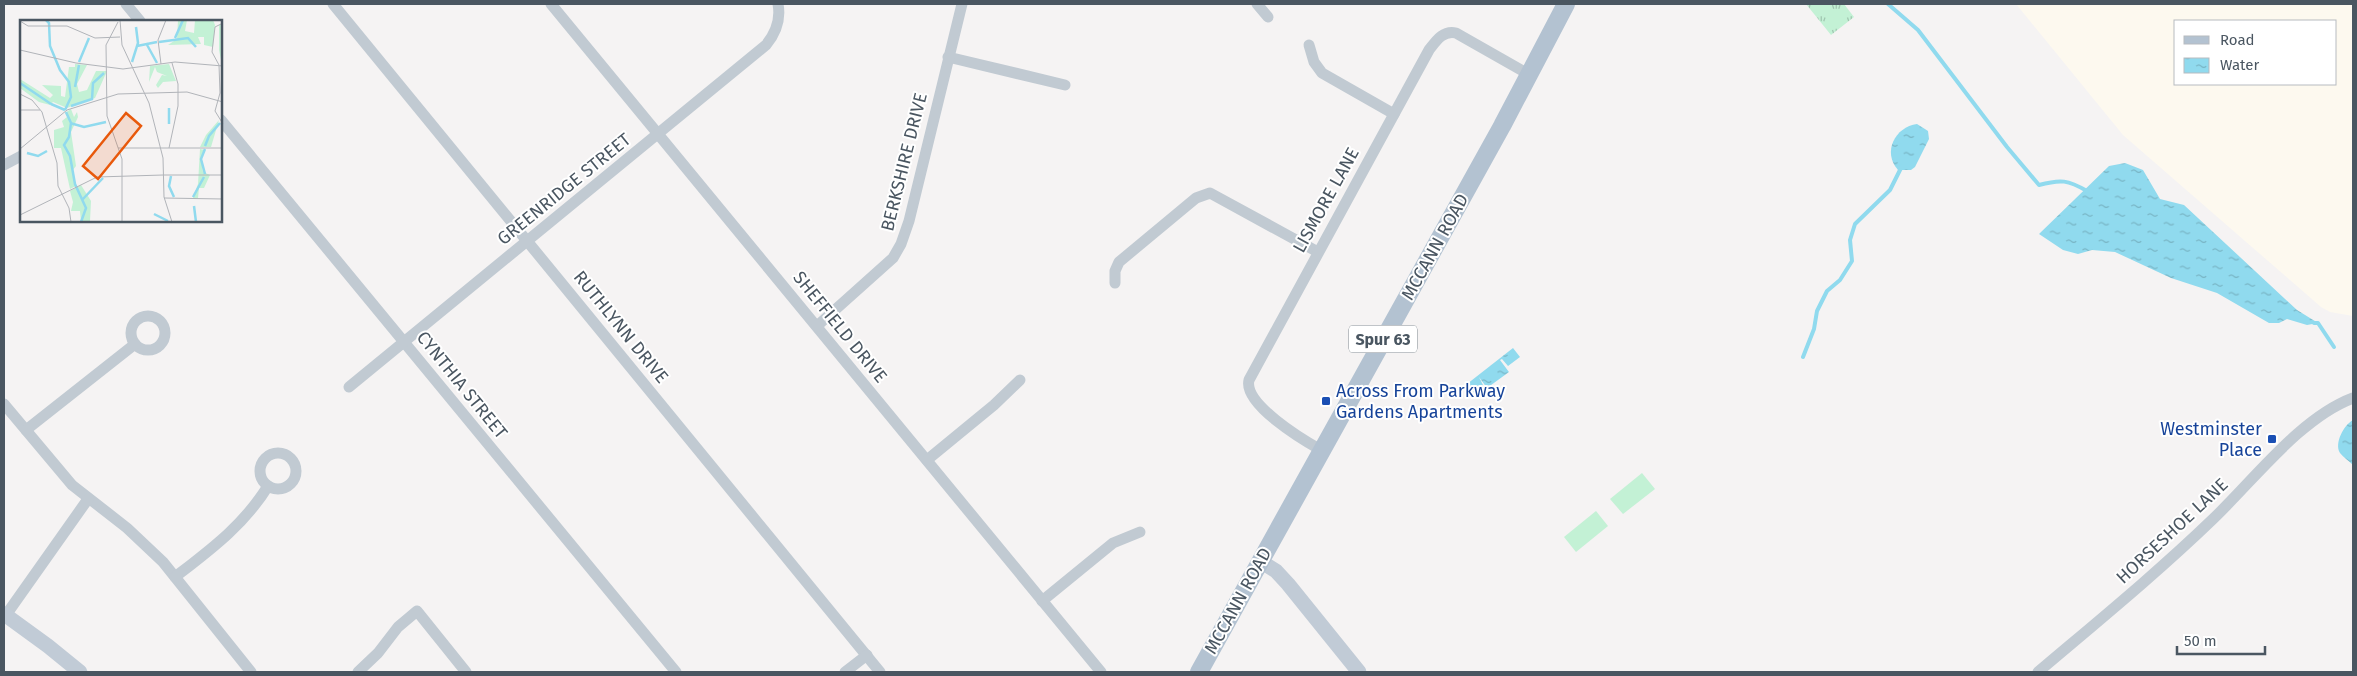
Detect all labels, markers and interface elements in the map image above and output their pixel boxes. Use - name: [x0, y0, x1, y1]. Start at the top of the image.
- inset map: [20, 20, 222, 222]
- legend: [2174, 20, 2337, 85]
- text: Road: [2220, 31, 2255, 49]
- text: Water: [2220, 56, 2259, 74]
- street label: BERKSHIRE DRIVE: [876, 90, 932, 234]
- street label: GREENRIDGE STREET: [493, 128, 636, 250]
- street label: LISMORE LANE: [1288, 144, 1364, 256]
- street label: MCCANN ROAD: [1397, 190, 1473, 304]
- street label: RUTHLYNN DRIVE: [569, 266, 673, 388]
- street label: SHEFFIELD DRIVE: [788, 267, 892, 387]
- road number: Spur 63: [1349, 326, 1417, 352]
- street label: CYNTHIA STREET: [412, 327, 513, 444]
- place label: Across From Parkway Gardens Apartments: [1336, 380, 1505, 423]
- marker: Across From Parkway Gardens Apartments: [1320, 395, 1332, 407]
- place label: Westminster Place: [2160, 418, 2262, 461]
- marker: Westminster Place: [2266, 433, 2278, 445]
- street label: HORSESHOE LANE: [2112, 474, 2232, 588]
- street label: MCCANN ROAD: [1200, 544, 1276, 658]
- scale bar: [2177, 624, 2264, 656]
- text: 50 m: [2184, 632, 2217, 650]

